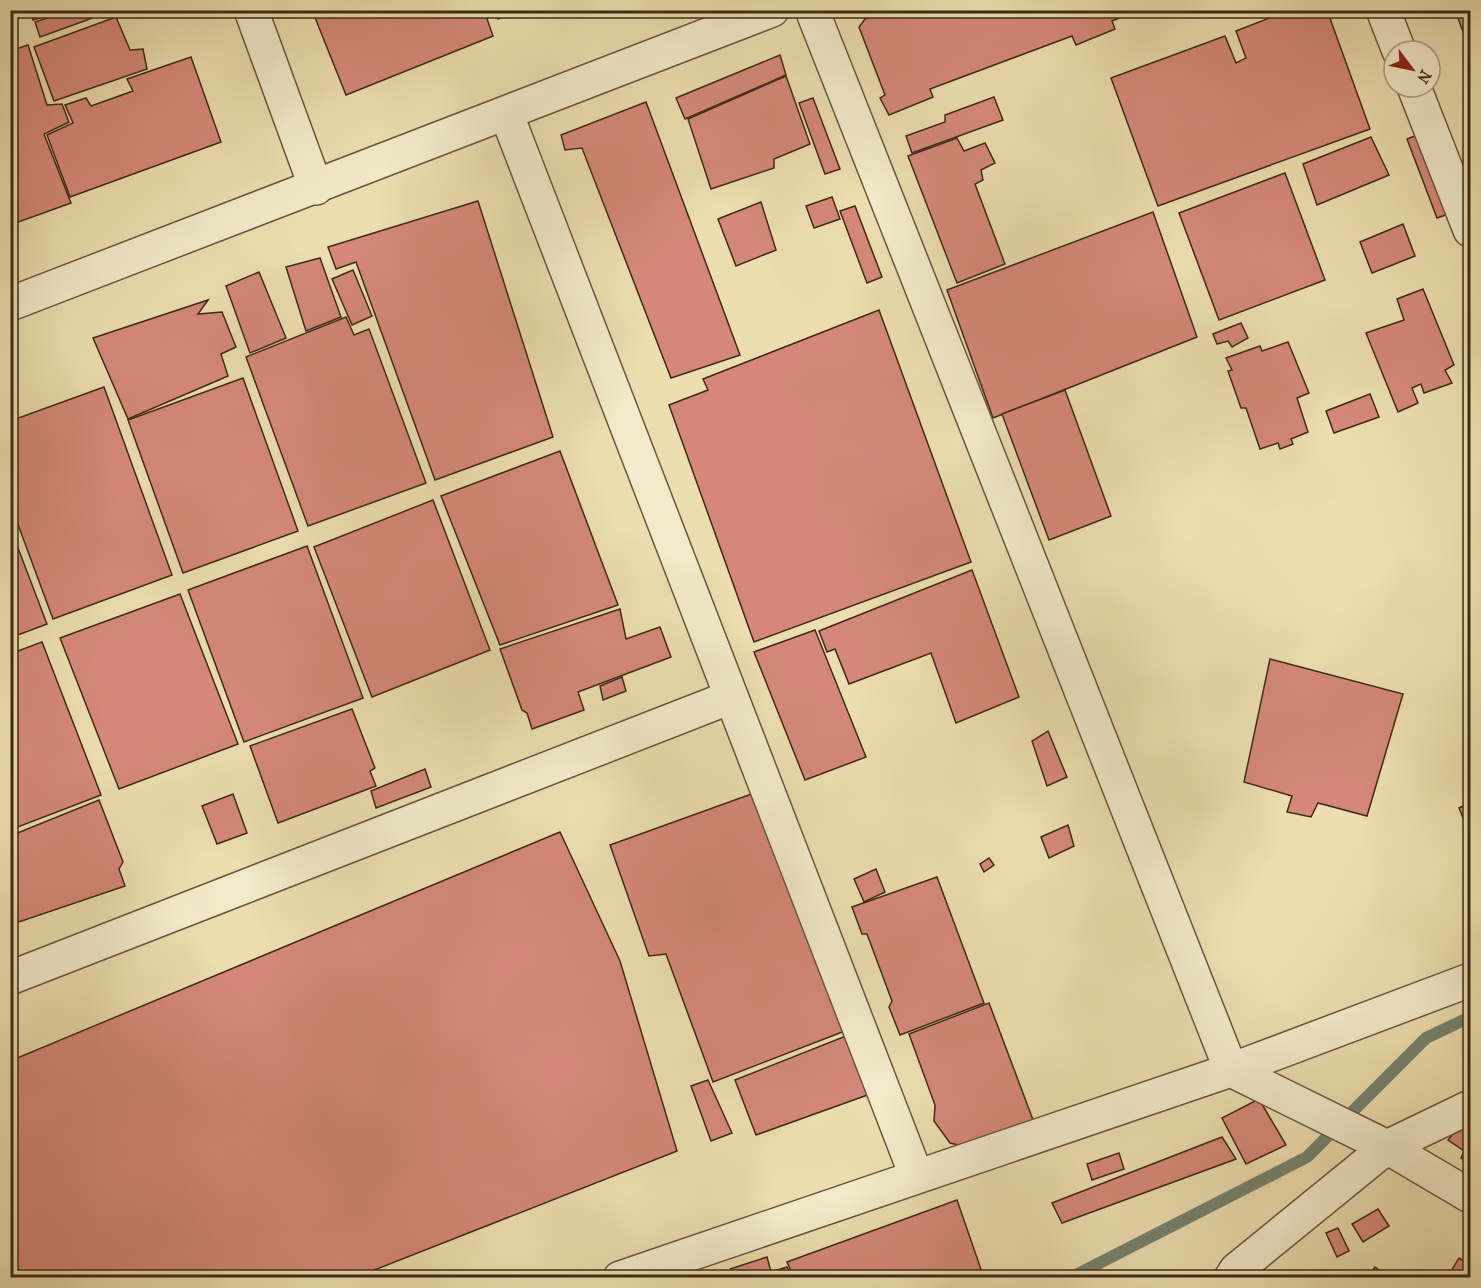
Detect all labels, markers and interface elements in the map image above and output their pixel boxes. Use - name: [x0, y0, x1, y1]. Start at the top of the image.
- north arrow: [1382, 39, 1442, 99]
- text: N: [1413, 67, 1436, 88]

